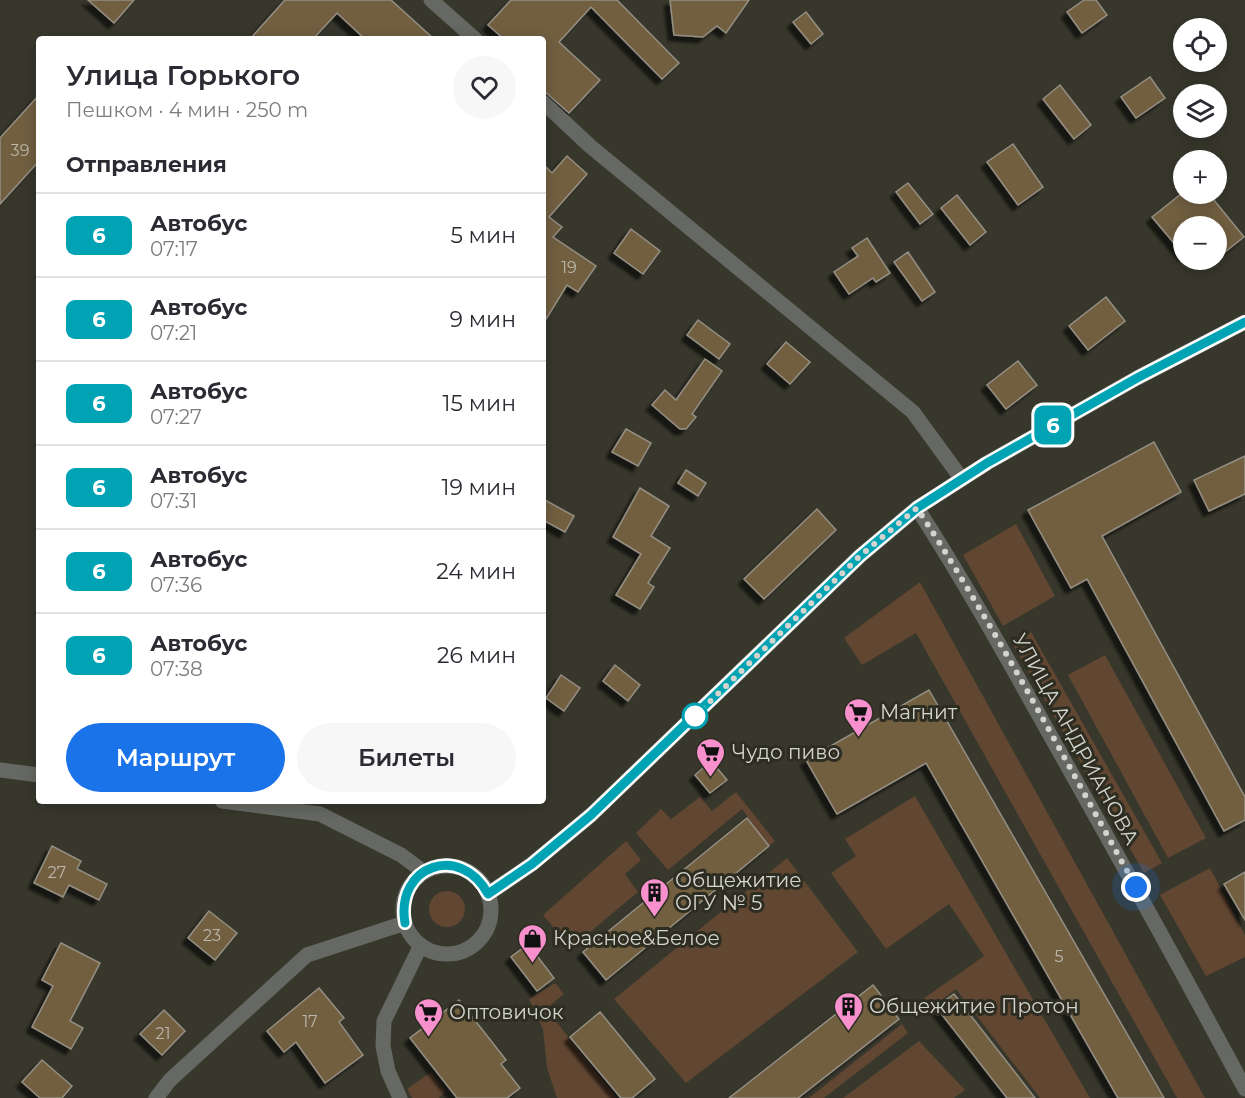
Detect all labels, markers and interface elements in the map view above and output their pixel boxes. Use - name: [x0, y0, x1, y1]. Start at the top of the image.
- map controls: [1173, 18, 1227, 270]
- button: locate: [1173, 18, 1227, 72]
- button: heart: [453, 56, 516, 119]
- text: Улица Горького: [66, 58, 300, 92]
- button: layers: [1173, 84, 1227, 138]
- text: Пешком · 4 мин · 250 m: [66, 98, 308, 122]
- house number: 39: [11, 141, 29, 160]
- button: +: [1173, 150, 1227, 204]
- text: Отправления: [66, 151, 227, 178]
- text: Автобус: [150, 210, 248, 237]
- button: −: [1173, 216, 1227, 270]
- text: 5 мин: [450, 222, 516, 249]
- text: 6: [92, 223, 106, 248]
- text: 07:17: [150, 237, 198, 261]
- house number: 19: [561, 258, 577, 277]
- text: Автобус: [150, 294, 248, 321]
- text: 9 мин: [449, 306, 516, 333]
- text: 6: [92, 307, 106, 332]
- text: 07:21: [150, 321, 197, 345]
- text: Автобус: [150, 378, 248, 405]
- text: 15 мин: [442, 390, 516, 417]
- text: 6: [92, 391, 106, 416]
- text: 07:27: [150, 405, 202, 429]
- line badge: 6: [1034, 406, 1072, 444]
- text: 6: [1046, 413, 1060, 438]
- text: Автобус: [150, 462, 248, 489]
- text: 19 мин: [442, 474, 516, 501]
- text: 6: [92, 475, 106, 500]
- text: 07:31: [150, 489, 197, 513]
- text: Автобус: [150, 546, 248, 573]
- text: 24 мин: [436, 558, 516, 585]
- text: 6: [92, 559, 106, 584]
- text: 07:36: [150, 573, 202, 597]
- street label: УЛИЦА АНДРИАНОВА: [1008, 629, 1144, 849]
- text: Автобус: [150, 630, 248, 657]
- text: 26 мин: [437, 642, 516, 669]
- text: 6: [92, 643, 106, 668]
- text: 07:38: [150, 657, 203, 681]
- supermarket icon: Магнит: [843, 696, 875, 738]
- place label: Магнит: [880, 700, 958, 724]
- unlabelled marker: [682, 703, 708, 729]
- button: Маршрут: [66, 723, 285, 792]
- button: Билеты: [297, 723, 516, 792]
- supermarket icon: Чудо пиво: [695, 736, 727, 778]
- place label: Чудо пиво: [732, 740, 840, 764]
- house number: 27: [48, 863, 66, 882]
- place label: Общежитие ОГУ № 5: [675, 868, 802, 915]
- your location: [1121, 872, 1151, 902]
- building icon: Общежитие ОГУ № 5: [638, 876, 670, 918]
- shop icon: Красное&Белое: [516, 922, 548, 964]
- house number: 23: [203, 926, 221, 945]
- place label: Красное&Белое: [553, 926, 720, 950]
- house number: 5: [1054, 947, 1064, 966]
- building icon: Общежитие Протон: [832, 990, 864, 1032]
- place label: Общежитие Протон: [869, 994, 1079, 1018]
- supermarket icon: Оптовичок: [412, 996, 444, 1038]
- place label: Оптовичок: [449, 1000, 564, 1024]
- house number: 17: [302, 1012, 318, 1031]
- house number: 21: [156, 1024, 170, 1043]

